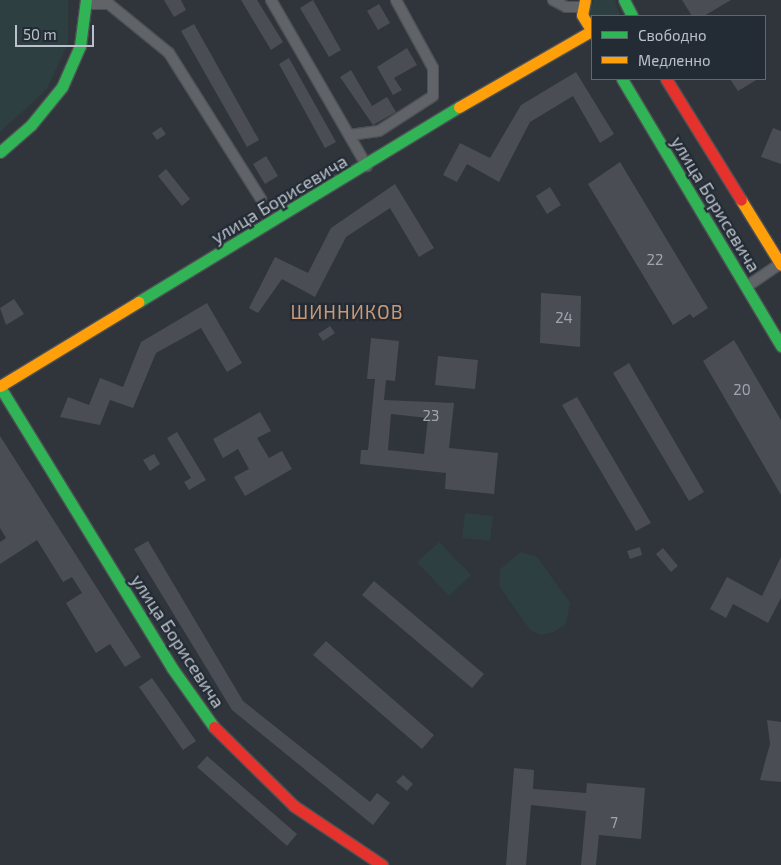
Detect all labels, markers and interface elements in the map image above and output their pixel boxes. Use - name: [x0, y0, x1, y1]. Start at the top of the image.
- scale bar: [18, 15, 96, 47]
- legend: [591, 15, 766, 80]
- text: 50 m: [23, 25, 57, 43]
- text: Свободно: [638, 26, 707, 44]
- text: Медленно: [638, 51, 711, 69]
- street label: улица Борисевича: [667, 132, 765, 276]
- street label: улица Борисевича: [207, 150, 351, 248]
- house number: 22: [647, 251, 663, 269]
- district label: ШИННИКОВ: [290, 301, 404, 323]
- house number: 24: [555, 309, 573, 327]
- house number: 20: [733, 381, 751, 399]
- house number: 23: [423, 407, 439, 425]
- street label: улица Борисевича: [127, 570, 229, 712]
- house number: 7: [610, 814, 618, 832]

